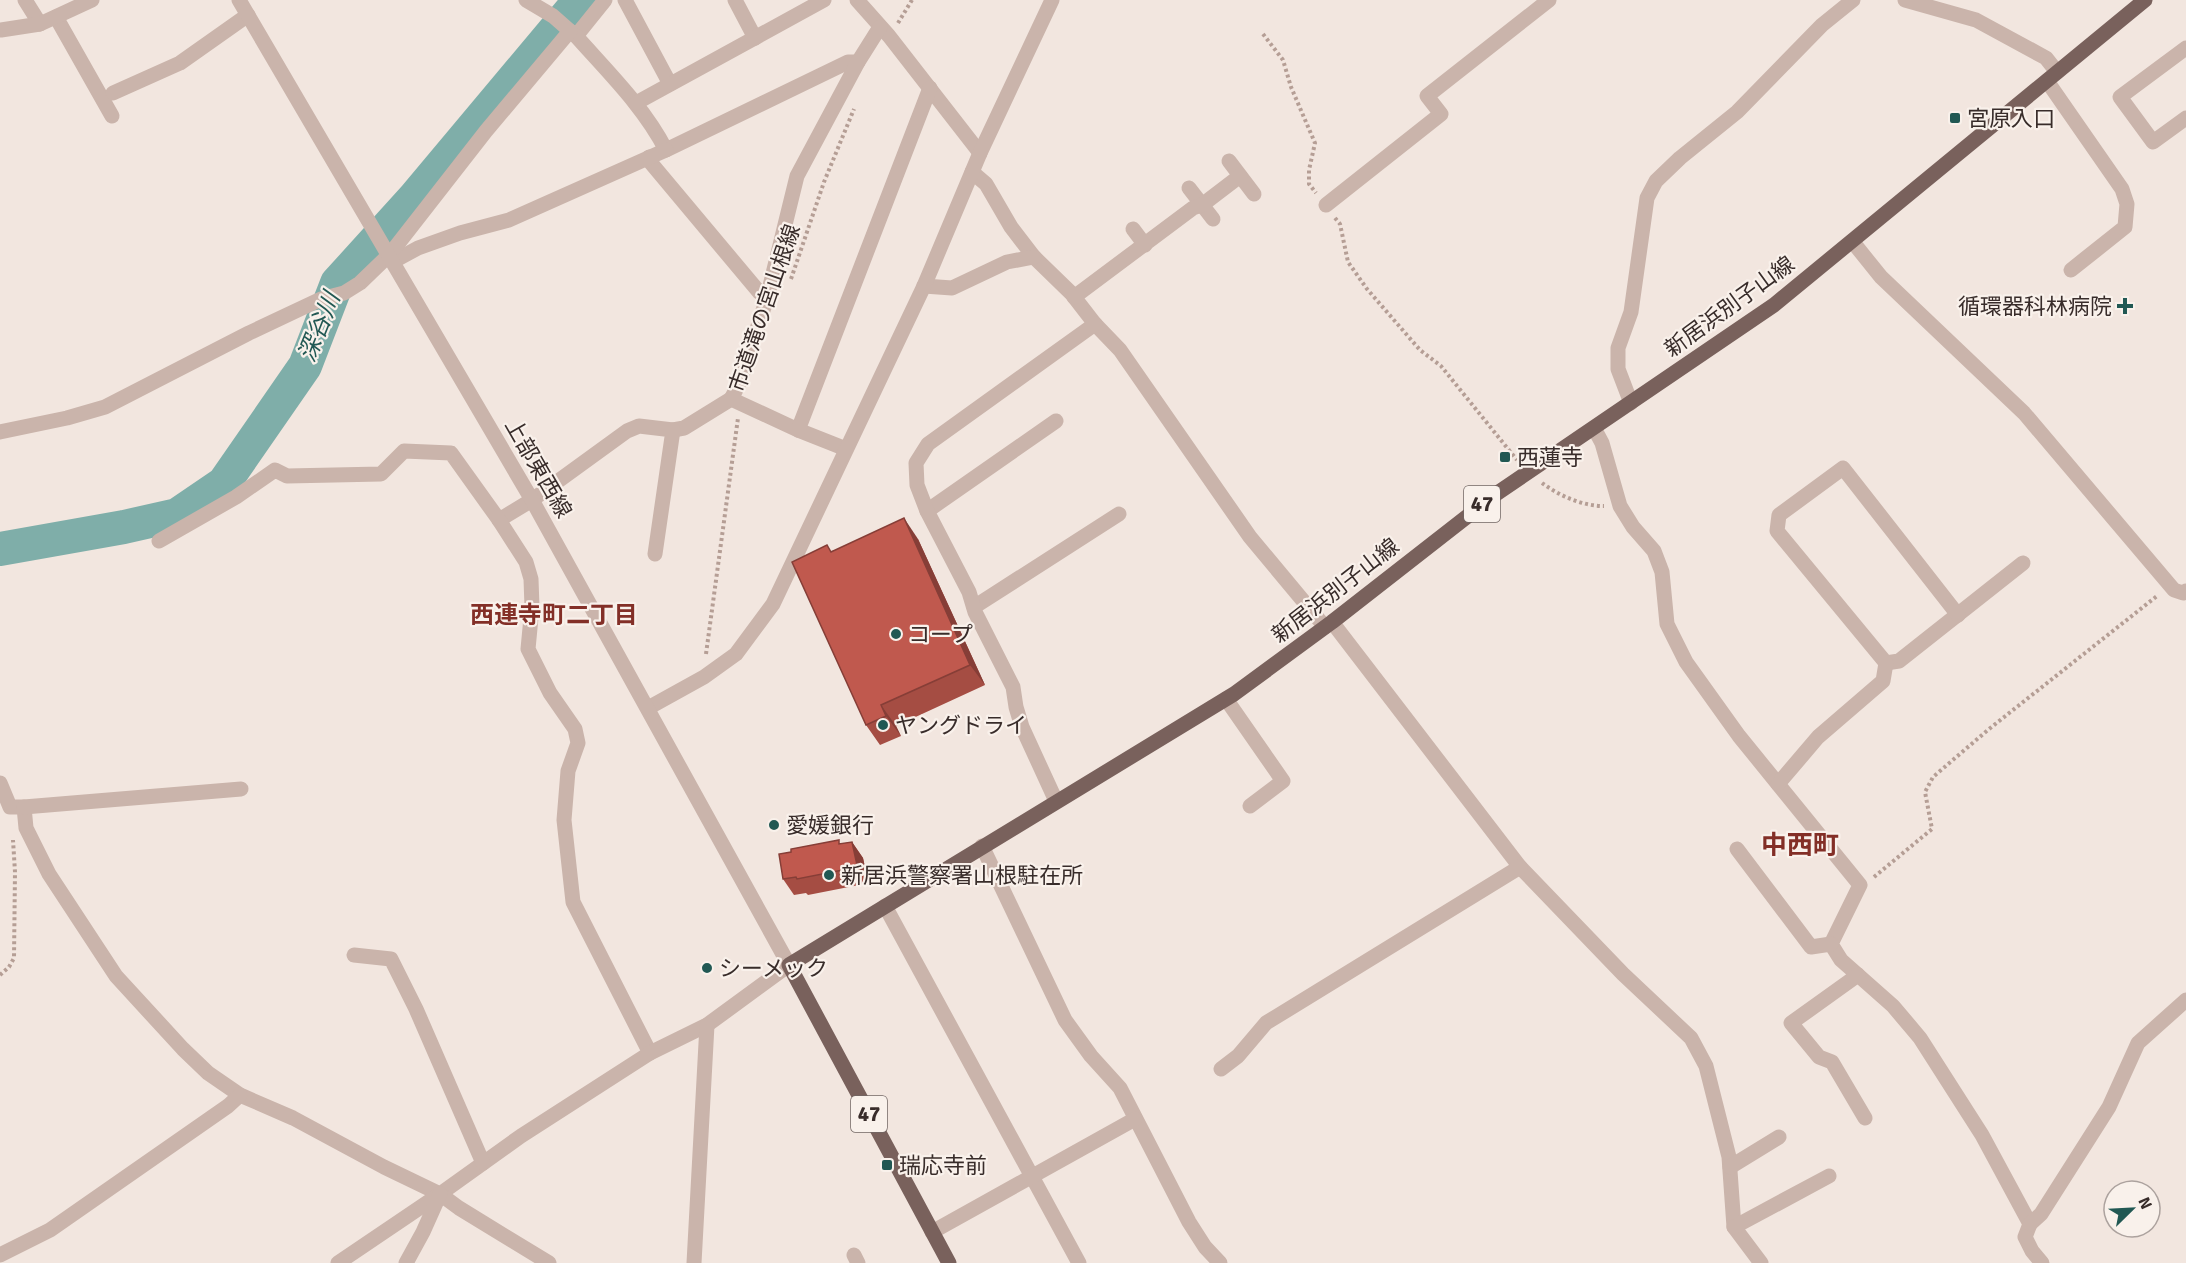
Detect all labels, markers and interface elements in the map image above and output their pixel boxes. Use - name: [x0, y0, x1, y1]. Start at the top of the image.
- place label: 宮原入口: [1967, 105, 2055, 132]
- marker: 宮原入口: [1948, 111, 1962, 125]
- street label: 市道滝の宮山根線: [723, 221, 806, 396]
- street label: 新居浜別子山線: [1659, 250, 1800, 363]
- water label: 深谷川: [292, 285, 348, 366]
- place label: 循環器科林病院: [1958, 293, 2112, 320]
- marker: 循環器科林病院: [2116, 297, 2134, 315]
- street label: 上部東西線: [499, 414, 578, 523]
- place label: 西蓮寺: [1517, 444, 1583, 471]
- marker: 西蓮寺: [1498, 450, 1512, 464]
- road number: 47: [1464, 486, 1500, 522]
- street label: 新居浜別子山線: [1266, 532, 1404, 648]
- district label: 西連寺町二丁目: [470, 600, 638, 630]
- place label: コープ: [908, 621, 973, 648]
- marker: コープ: [889, 627, 903, 641]
- place label: ヤングドライ: [895, 712, 1027, 739]
- marker: ヤングドライ: [876, 718, 890, 732]
- place label: 愛媛銀行: [786, 812, 874, 839]
- marker: 愛媛銀行: [767, 818, 781, 832]
- district label: 中西町: [1761, 830, 1839, 862]
- place label: 新居浜警察署山根駐在所: [841, 862, 1083, 889]
- marker: 新居浜警察署山根駐在所: [822, 868, 836, 882]
- place label: シーメック: [719, 955, 828, 982]
- marker: シーメック: [700, 961, 714, 975]
- road number: 47: [851, 1096, 887, 1132]
- place label: 瑞応寺前: [899, 1152, 987, 1179]
- marker: 瑞応寺前: [880, 1158, 894, 1172]
- north arrow: [2102, 1179, 2162, 1239]
- text: N: [2133, 1194, 2156, 1212]

